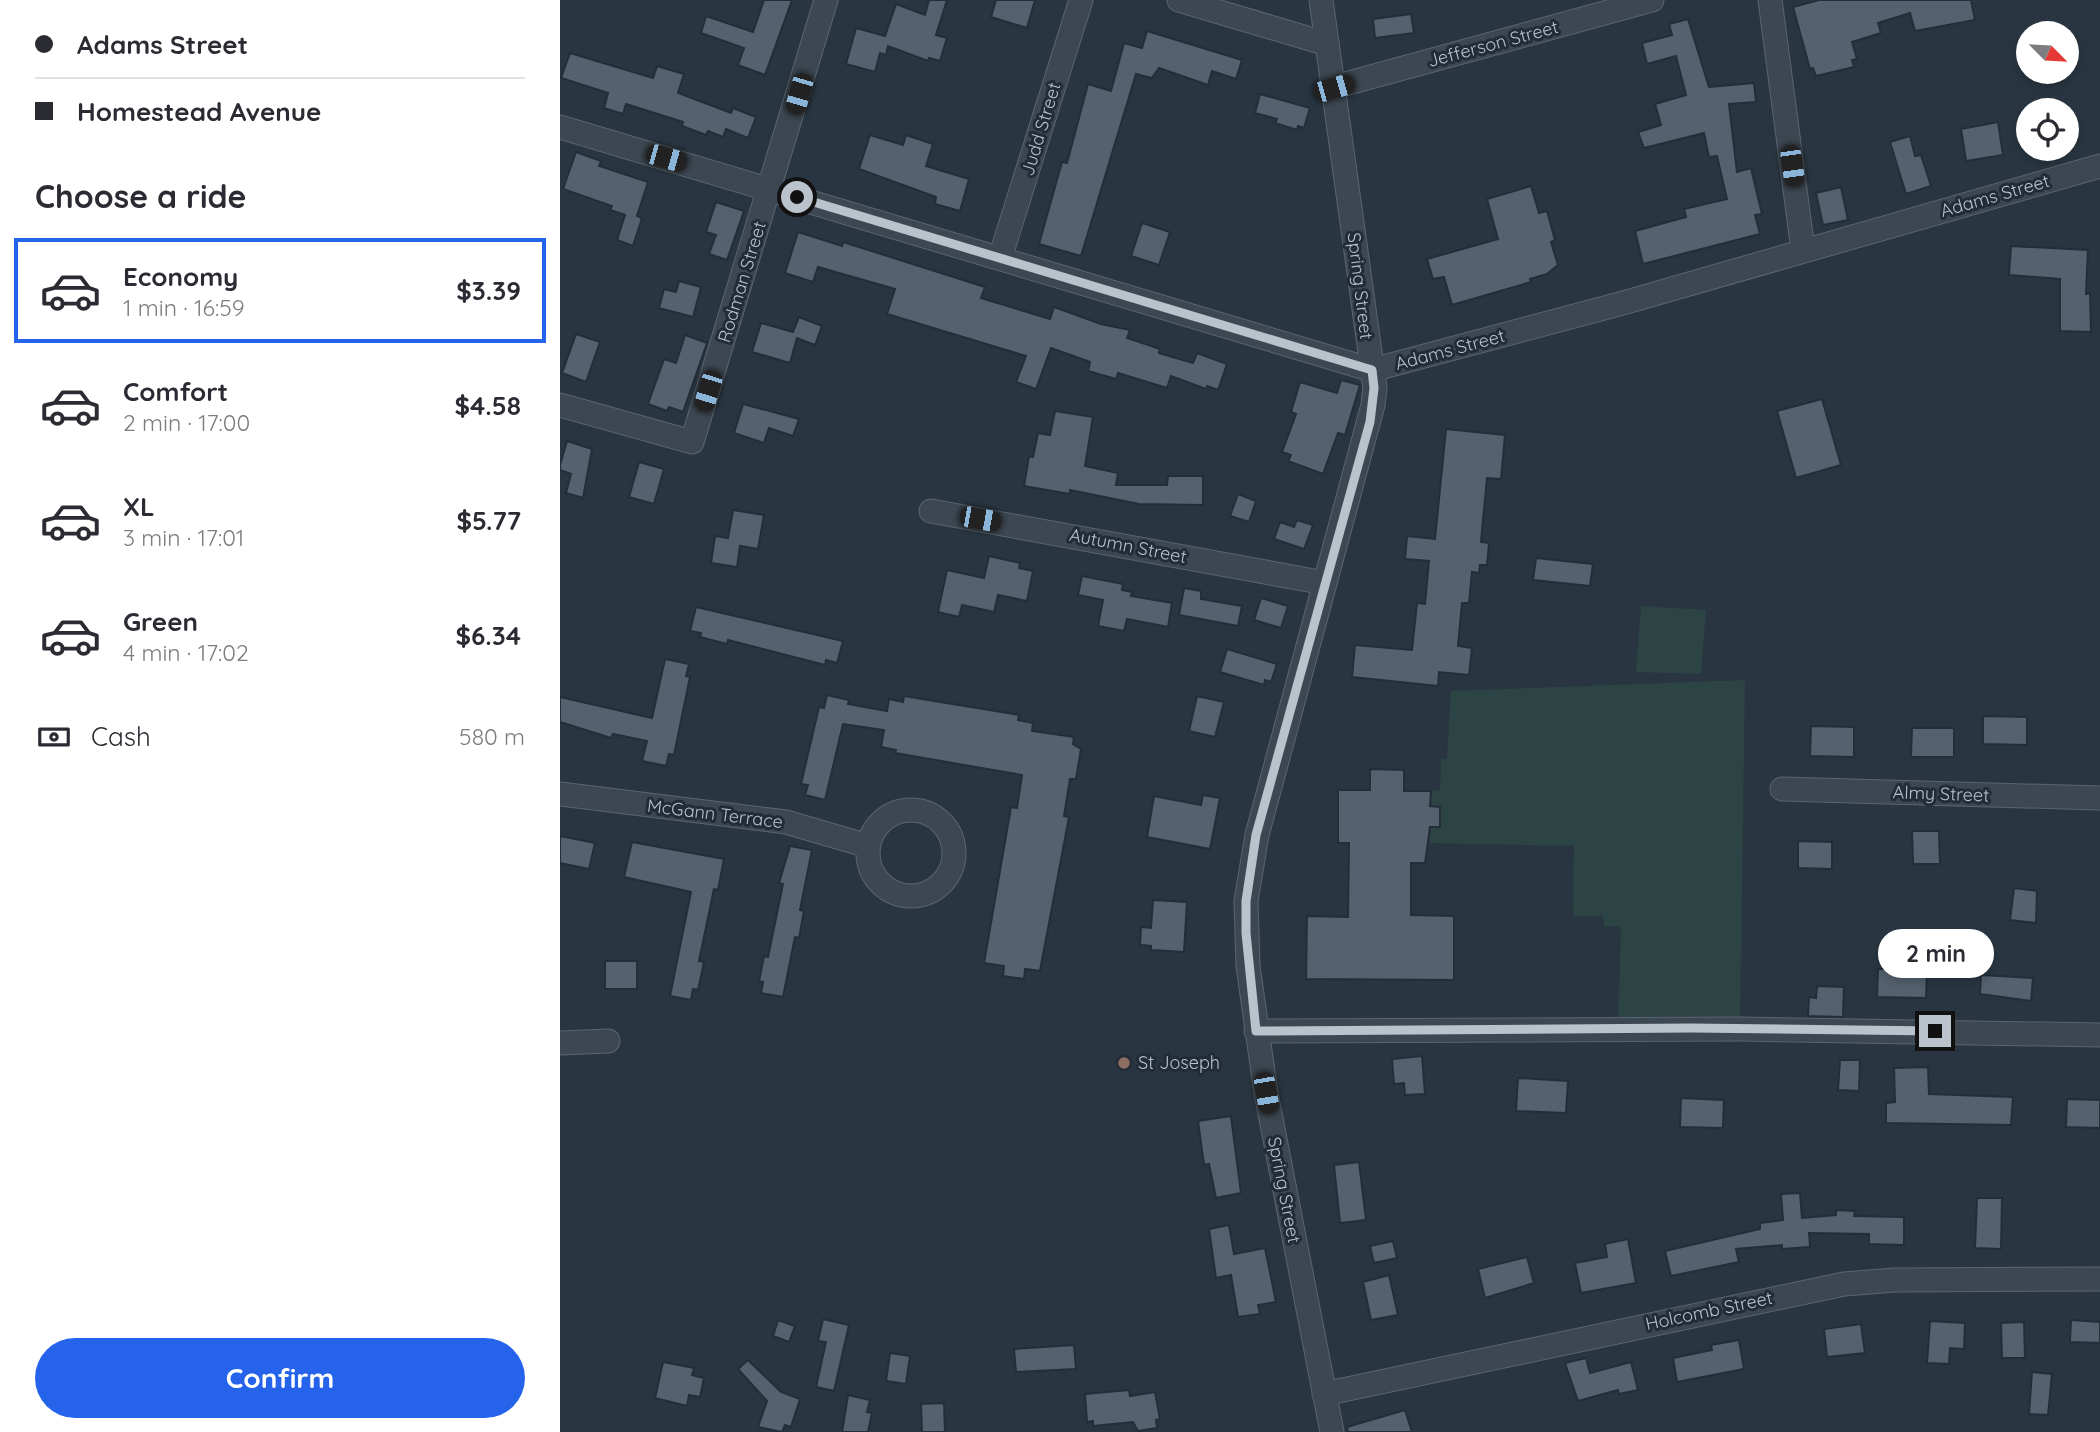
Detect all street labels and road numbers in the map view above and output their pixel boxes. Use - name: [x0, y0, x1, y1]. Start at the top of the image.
- street label: Jefferson Street: [1425, 15, 1561, 72]
- street label: Judd Street: [1015, 79, 1066, 178]
- street label: Adams Street: [1938, 169, 2052, 222]
- street label: Rodman Street: [712, 218, 771, 345]
- street label: Spring Street: [1343, 231, 1378, 341]
- street label: Adams Street: [1393, 324, 1507, 375]
- street label: Autumn Street: [1068, 523, 1189, 568]
- street label: Almy Street: [1892, 780, 1990, 807]
- street label: McGann Terrace: [646, 794, 784, 833]
- street label: Spring Street: [1263, 1135, 1306, 1245]
- street label: Holcomb Street: [1643, 1286, 1775, 1335]

